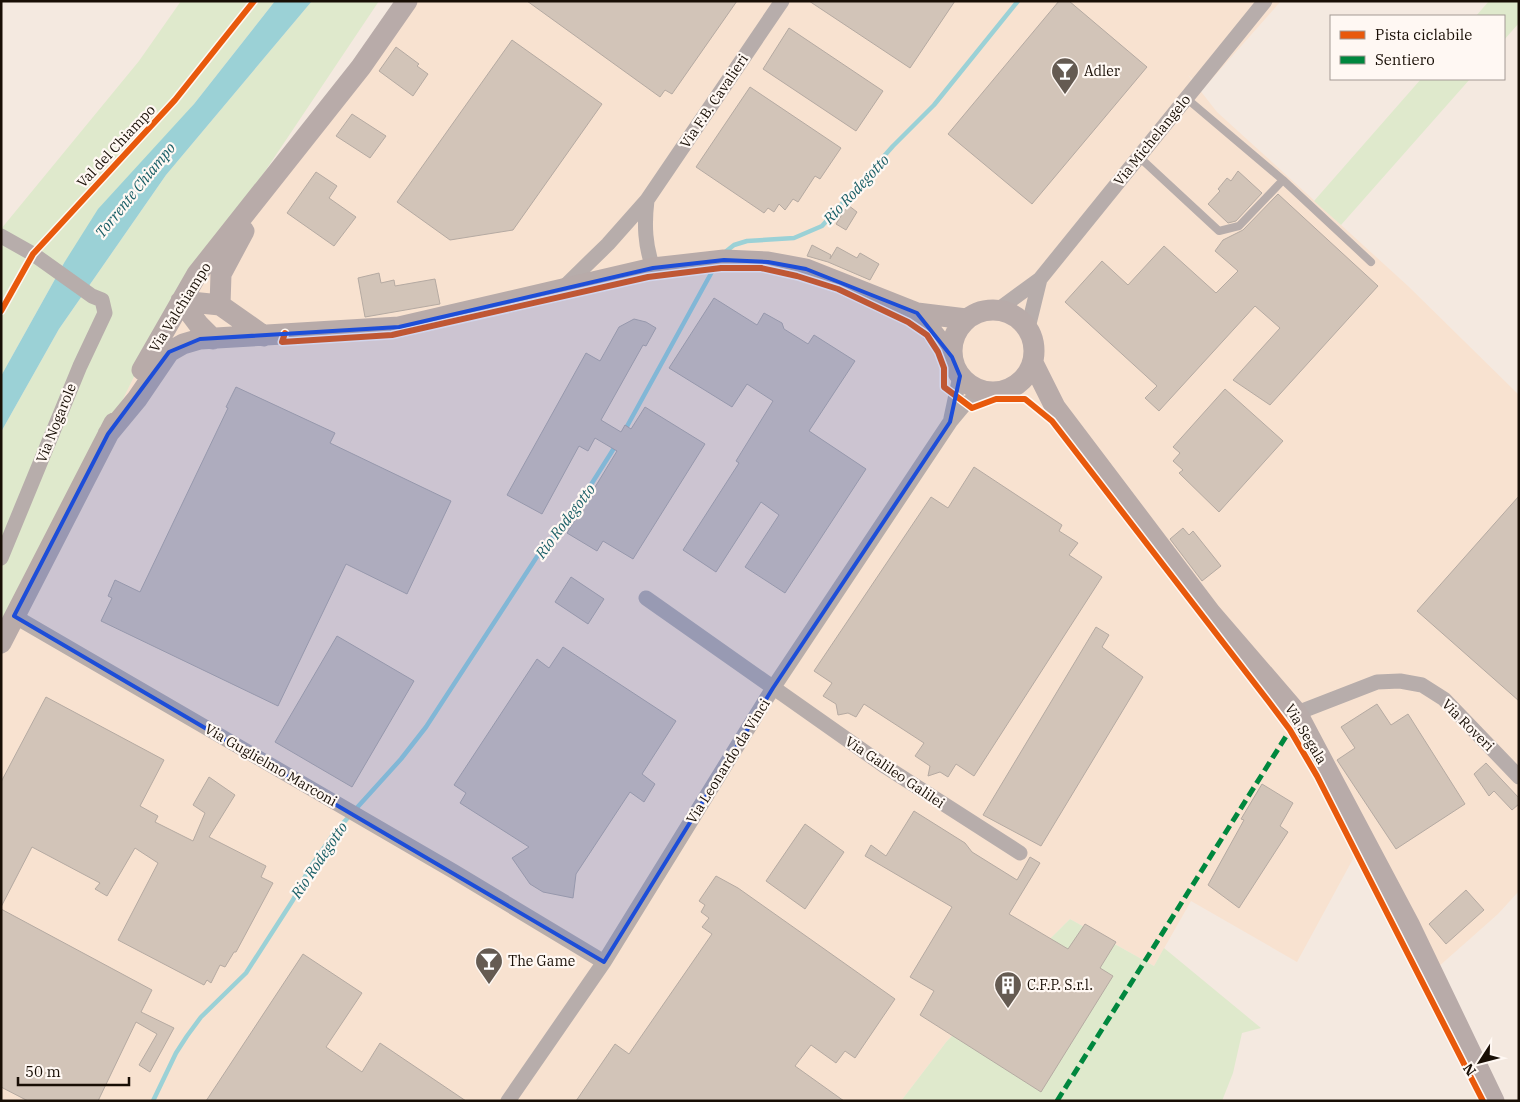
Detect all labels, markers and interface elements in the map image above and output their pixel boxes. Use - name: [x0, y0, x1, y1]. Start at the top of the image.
- legend: [1330, 15, 1505, 80]
- text: Pista ciclabile: [1375, 25, 1472, 44]
- text: Sentiero: [1375, 50, 1435, 69]
- street label: Via F.B. Cavalieri: [676, 51, 752, 151]
- bar icon: Adler: [1050, 56, 1080, 95]
- place label: Adler: [1084, 62, 1121, 80]
- street label: Via Michelangelo: [1110, 91, 1194, 189]
- street label: Val del Chiampo: [73, 101, 159, 191]
- water label: Torrente Chiampo: [91, 138, 179, 242]
- water label: Rio Rodegotto: [818, 150, 893, 228]
- street label: Via Valchiampo: [145, 259, 215, 355]
- street label: Via Nogarole: [32, 381, 80, 465]
- water label: Rio Rodegotto: [530, 480, 599, 563]
- street label: Via Leonardo da Vinci: [682, 695, 774, 827]
- street label: Via Roveri: [1438, 695, 1498, 755]
- street label: Via Segala: [1281, 701, 1331, 768]
- street label: Via Guglielmo Marconi: [202, 720, 340, 810]
- street label: Via Galileo Galilei: [842, 732, 948, 812]
- water label: Rio Rodegotto: [286, 818, 351, 903]
- bar icon: The Game: [474, 946, 504, 985]
- place label: The Game: [508, 952, 575, 970]
- building icon: C.F.P. S.r.l.: [993, 970, 1023, 1009]
- place label: C.F.P. S.r.l.: [1027, 976, 1093, 994]
- north arrow: [1455, 1037, 1505, 1087]
- scale bar: [18, 1054, 129, 1086]
- text: N: [1459, 1060, 1480, 1079]
- text: 50 m: [25, 1062, 61, 1081]

